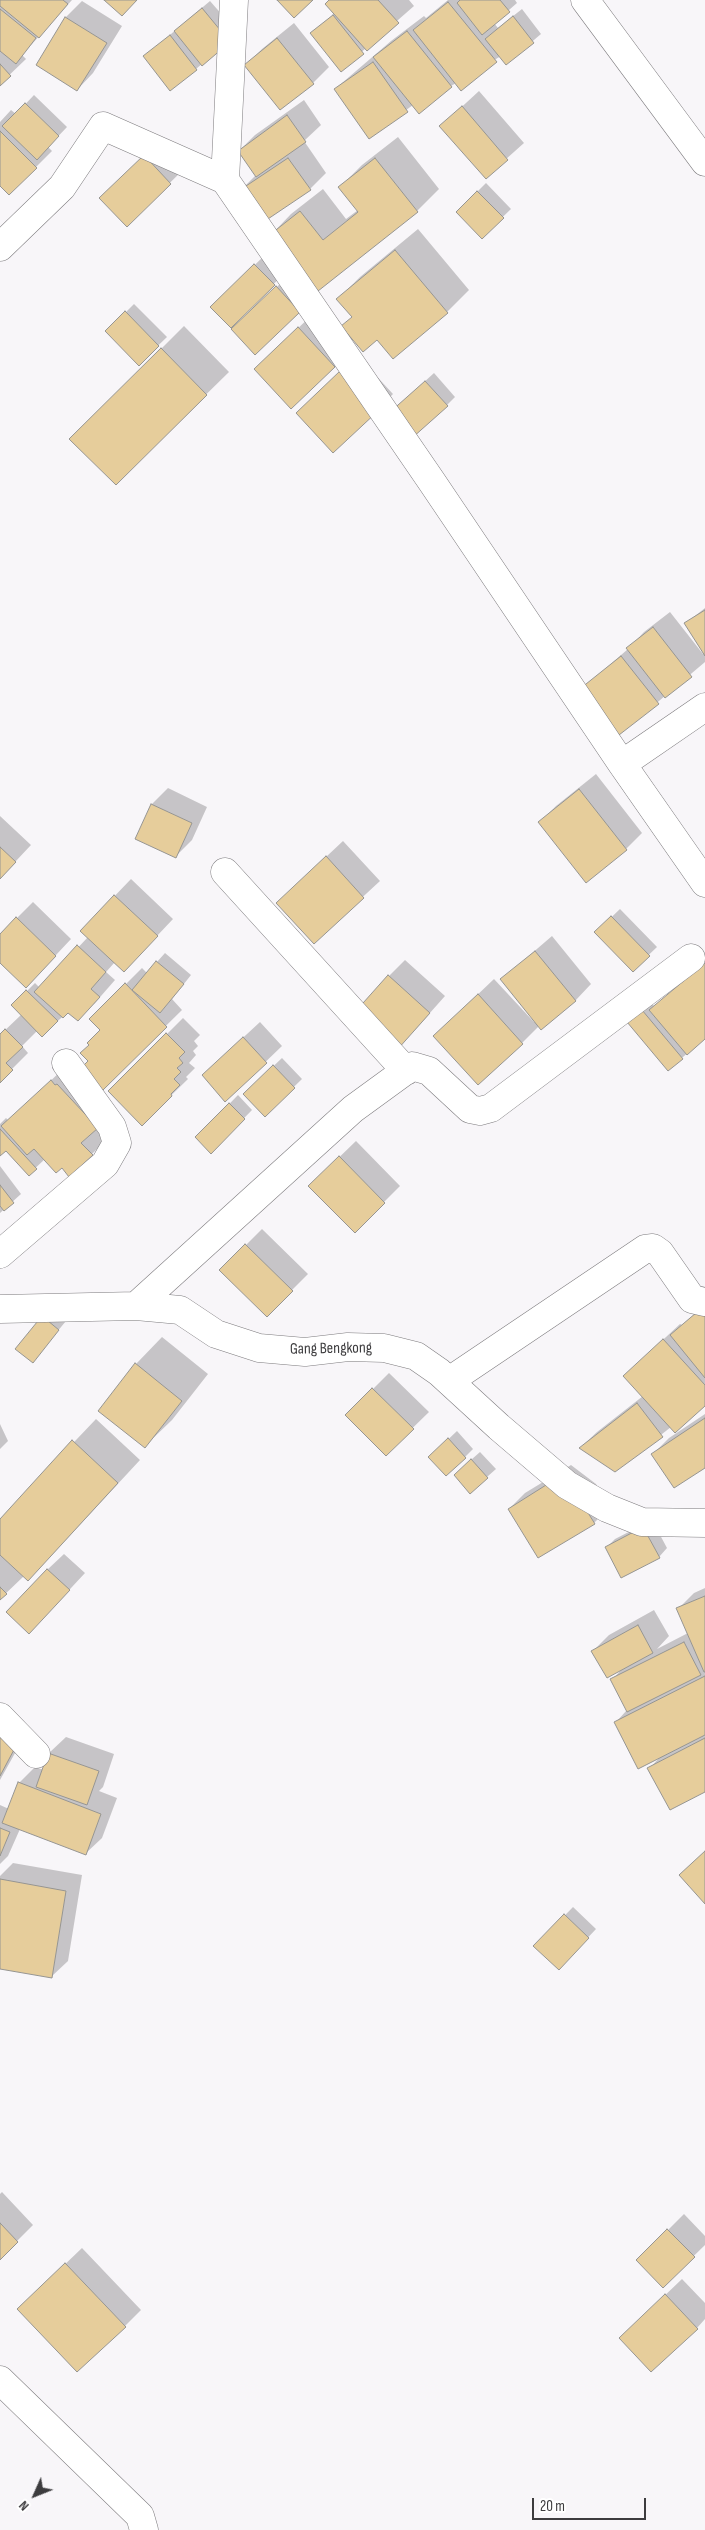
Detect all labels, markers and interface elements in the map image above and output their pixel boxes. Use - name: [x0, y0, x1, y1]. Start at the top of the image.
- street label: Gang Bengkong: [290, 1339, 372, 1359]
- north arrow: [10, 2470, 60, 2520]
- scale bar: [535, 2488, 649, 2520]
- text: N: [15, 2497, 33, 2514]
- text: 20 m: [540, 2497, 565, 2516]

